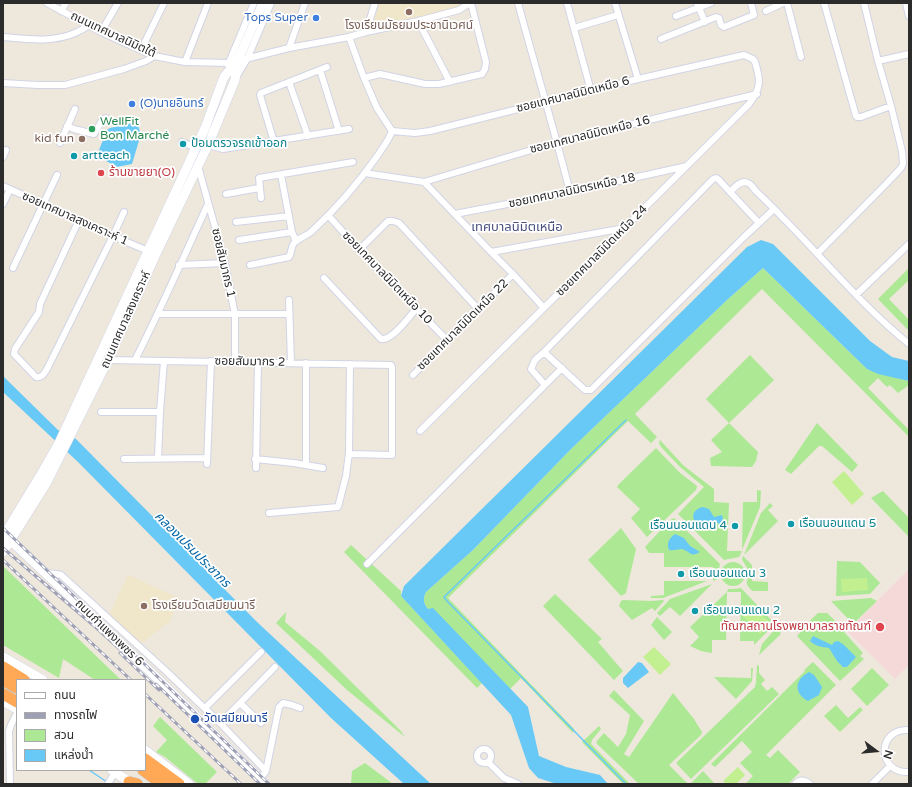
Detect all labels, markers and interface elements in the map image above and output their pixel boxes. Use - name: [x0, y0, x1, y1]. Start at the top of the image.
- marker: โรงเรียนมัธยมประชานิเวศน์: [404, 7, 414, 17]
- street label: ถนนเทศบาลนิมิตใต้: [68, 9, 158, 61]
- place label: Tops Super: [244, 11, 308, 25]
- marker: Tops Super: [311, 13, 321, 23]
- place label: โรงเรียนมัธยมประชานิเวศน์: [345, 19, 473, 33]
- street label: ซอยเทศบาลนิมิตเหนือ 6: [515, 74, 631, 116]
- place label: (O)นายอินทร์: [140, 97, 203, 111]
- marker: (O)นายอินทร์: [127, 99, 137, 109]
- street label: ซอยเทศบาลนิมิตเหนือ 16: [528, 113, 652, 157]
- place label: WellFit Bon Marché: [100, 115, 169, 143]
- marker: WellFit Bon Marché: [87, 124, 97, 134]
- place label: kid fun: [35, 132, 74, 146]
- marker: kid fun: [77, 134, 87, 144]
- place label: ป้อมตรวจรถเข้าออก: [191, 137, 287, 151]
- marker: ป้อมตรวจรถเข้าออก: [178, 139, 188, 149]
- place label: artteach: [82, 149, 130, 163]
- marker: artteach: [69, 151, 79, 161]
- place label: ร้านขายยา(O): [109, 166, 175, 180]
- marker: ร้านขายยา(O): [96, 168, 106, 178]
- street label: ซอยเทศบาลนิมิตรเหนือ 18: [507, 171, 637, 211]
- street label: ซอยเทศบาลสงเคราะห์ 1: [20, 189, 130, 249]
- street label: ซอยเทศบาลนิมิตเหนือ 24: [553, 202, 651, 300]
- district label: เทศบาลนิมิตเหนือ: [471, 220, 563, 236]
- street label: ซอยสัมมากร 1: [208, 227, 238, 299]
- street label: ซอยเทศบาลนิมิตเหนือ 10: [339, 229, 435, 327]
- street label: ถนนเทศบาลสงเคราะห์: [98, 269, 154, 371]
- street label: ซอยเทศบาลนิมิตเหนือ 22: [414, 276, 512, 374]
- street label: ซอยสัมมากร 2: [214, 354, 286, 370]
- water label: คลองเปรมประชากร: [151, 509, 233, 591]
- place label: เรือนนอนแดน 5: [799, 517, 876, 531]
- place label: เรือนนอนแดน 4: [650, 519, 727, 533]
- marker: เรือนนอนแดน 5: [786, 519, 796, 529]
- marker: เรือนนอนแดน 4: [730, 521, 740, 531]
- place label: เรือนนอนแดน 3: [689, 567, 766, 581]
- marker: เรือนนอนแดน 3: [676, 569, 686, 579]
- street label: ถนนกำแพงเพชร 6: [72, 597, 146, 669]
- place label: โรงเรียนวัดเสมียนนารี: [152, 599, 255, 613]
- marker: โรงเรียนวัดเสมียนนารี: [139, 601, 149, 611]
- place label: เรือนนอนแดน 2: [703, 604, 780, 618]
- marker: เรือนนอนแดน 2: [690, 606, 700, 616]
- place label: ทัณฑสถานโรงพยาบาลราชทัณฑ์: [721, 620, 871, 634]
- marker: ทัณฑสถานโรงพยาบาลราชทัณฑ์: [874, 621, 886, 633]
- legend: [16, 679, 146, 771]
- text: ถนน: [54, 688, 76, 702]
- text: ทางรถไฟ: [54, 708, 97, 722]
- place label: วัดเสมียนนารี: [204, 712, 268, 726]
- marker: วัดเสมียนนารี: [189, 713, 201, 725]
- text: สวน: [54, 728, 74, 742]
- north arrow: [856, 731, 896, 771]
- text: แหล่งน้ำ: [54, 748, 93, 762]
- text: N: [881, 748, 895, 760]

